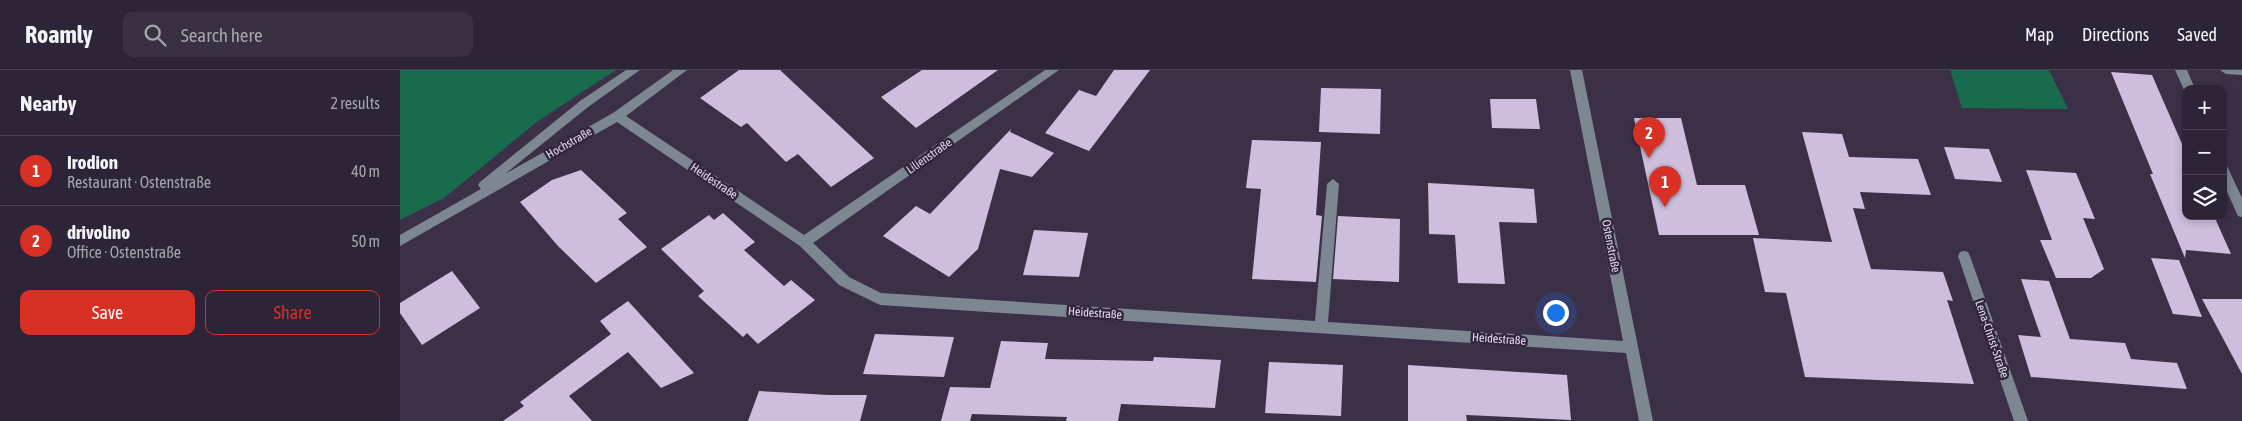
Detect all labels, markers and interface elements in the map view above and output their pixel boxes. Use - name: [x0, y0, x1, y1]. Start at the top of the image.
- search box: [123, 12, 473, 57]
- text: Roamly: [25, 21, 93, 48]
- icon: search: [141, 21, 169, 49]
- text: Search here: [181, 24, 263, 46]
- text: Map: [2025, 24, 2054, 45]
- text: Directions: [2082, 24, 2149, 45]
- text: Saved: [2177, 24, 2217, 45]
- map controls: [2182, 85, 2227, 220]
- button: +: [2182, 85, 2227, 130]
- text: Nearby: [20, 91, 76, 115]
- text: 2 results: [330, 94, 380, 112]
- pin: 2: [1633, 117, 1665, 158]
- street label: Hochstraße: [544, 124, 594, 162]
- button: −: [2182, 130, 2227, 175]
- street label: Lilienstraße: [904, 135, 954, 177]
- text: Irodion: [67, 151, 118, 173]
- street label: Heidestraße: [688, 160, 740, 202]
- text: 1: [32, 162, 40, 180]
- text: 40 m: [351, 162, 380, 180]
- pin: 1: [1649, 166, 1681, 207]
- text: Restaurant · Ostenstraße: [67, 173, 211, 191]
- button: layers: [2182, 175, 2227, 220]
- street label: Ostenstraße: [1599, 218, 1623, 274]
- text: drivolino: [67, 221, 130, 243]
- text: 2: [32, 232, 40, 250]
- text: 50 m: [351, 232, 380, 250]
- text: Office · Ostenstraße: [67, 243, 181, 261]
- button: Save: [20, 290, 195, 335]
- button: Share: [205, 290, 380, 335]
- street label: Lena-Christ-Straße: [1972, 298, 2012, 380]
- your location: [1543, 300, 1569, 326]
- street label: Heidestraße: [1068, 304, 1122, 322]
- street label: Heidestraße: [1472, 330, 1526, 348]

